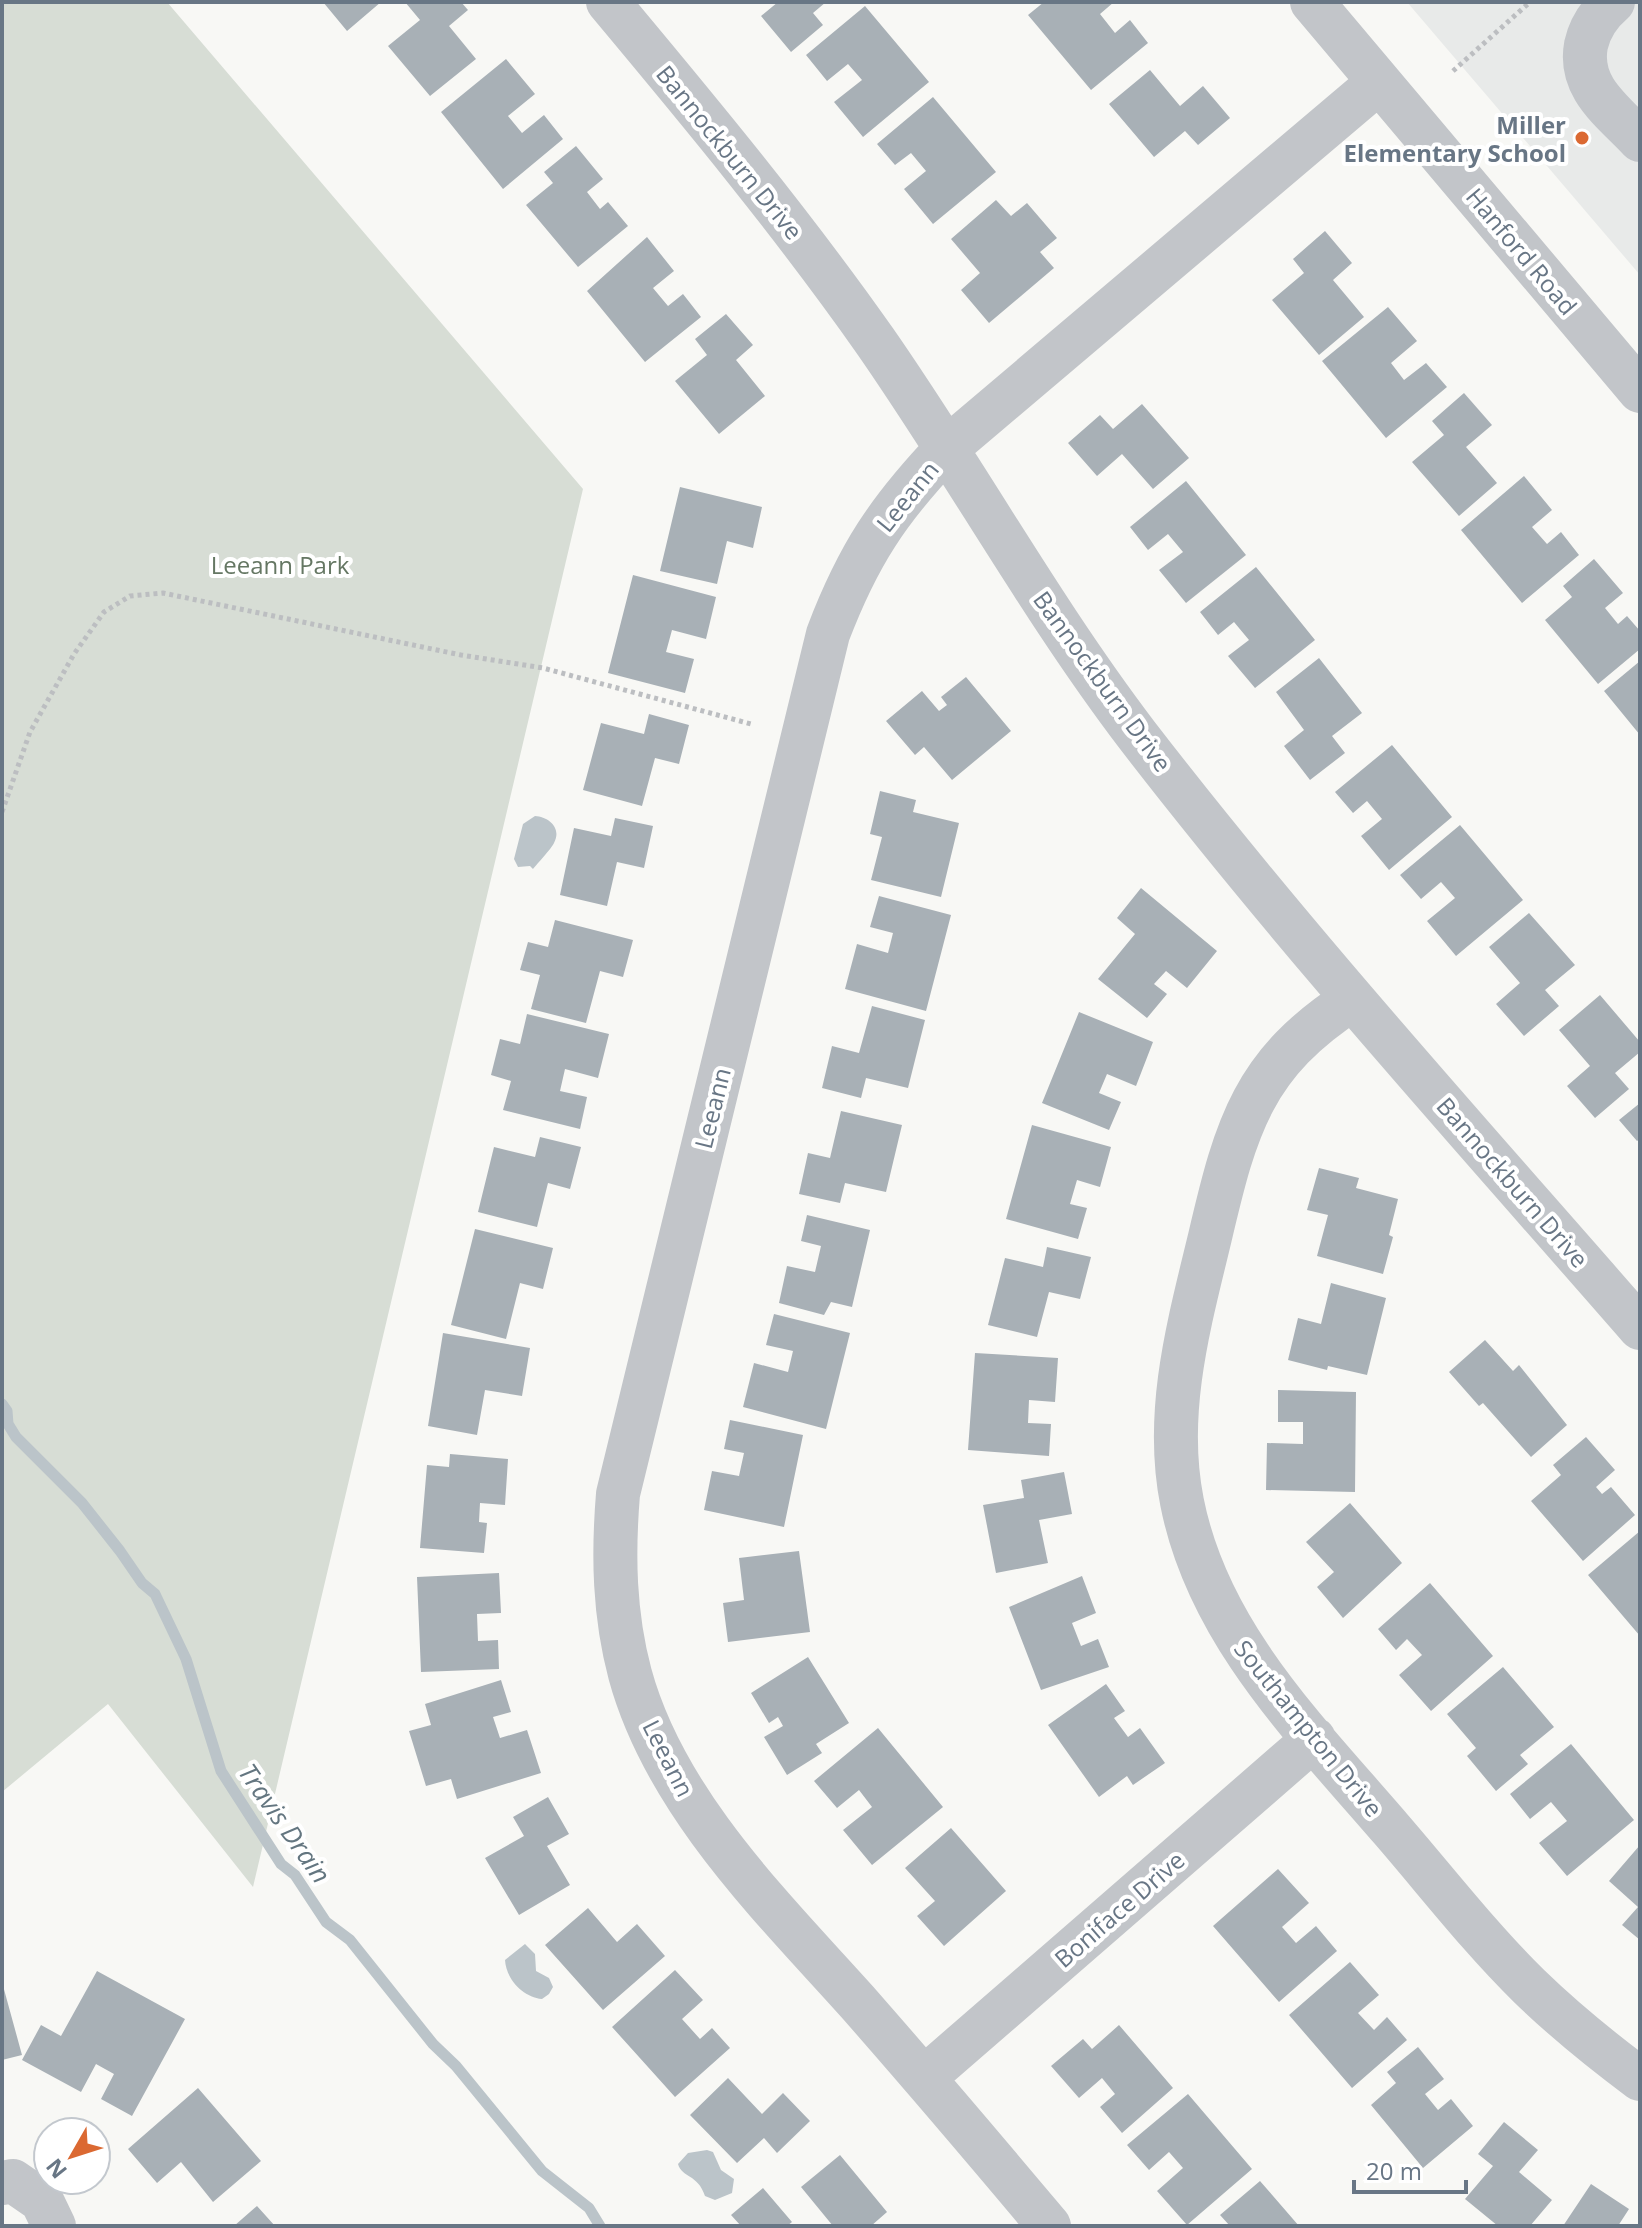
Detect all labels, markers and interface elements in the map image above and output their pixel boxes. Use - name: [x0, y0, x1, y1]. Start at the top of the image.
- street label: Bannockburn Drive: [649, 58, 811, 246]
- place label: Miller Elementary School: [1343, 108, 1566, 169]
- marker: Miller Elementary School: [1573, 129, 1591, 147]
- street label: Hanford Road: [1459, 181, 1585, 321]
- street label: Leeann: [868, 454, 946, 538]
- park label: Leeann Park: [211, 548, 350, 581]
- street label: Bannockburn Drive: [1026, 584, 1180, 778]
- street label: Leeann: [686, 1064, 738, 1152]
- street label: Bannockburn Drive: [1430, 1090, 1596, 1274]
- street label: Southampton Drive: [1227, 1633, 1391, 1823]
- street label: Leeann: [636, 1714, 702, 1802]
- water label: Travis Drain: [231, 1756, 339, 1890]
- street label: Boniface Drive: [1047, 1843, 1191, 1975]
- north arrow: [32, 2116, 112, 2196]
- scale bar: [1354, 2144, 1466, 2194]
- text: N: [38, 2153, 73, 2186]
- text: 20 m: [1366, 2154, 1422, 2187]

